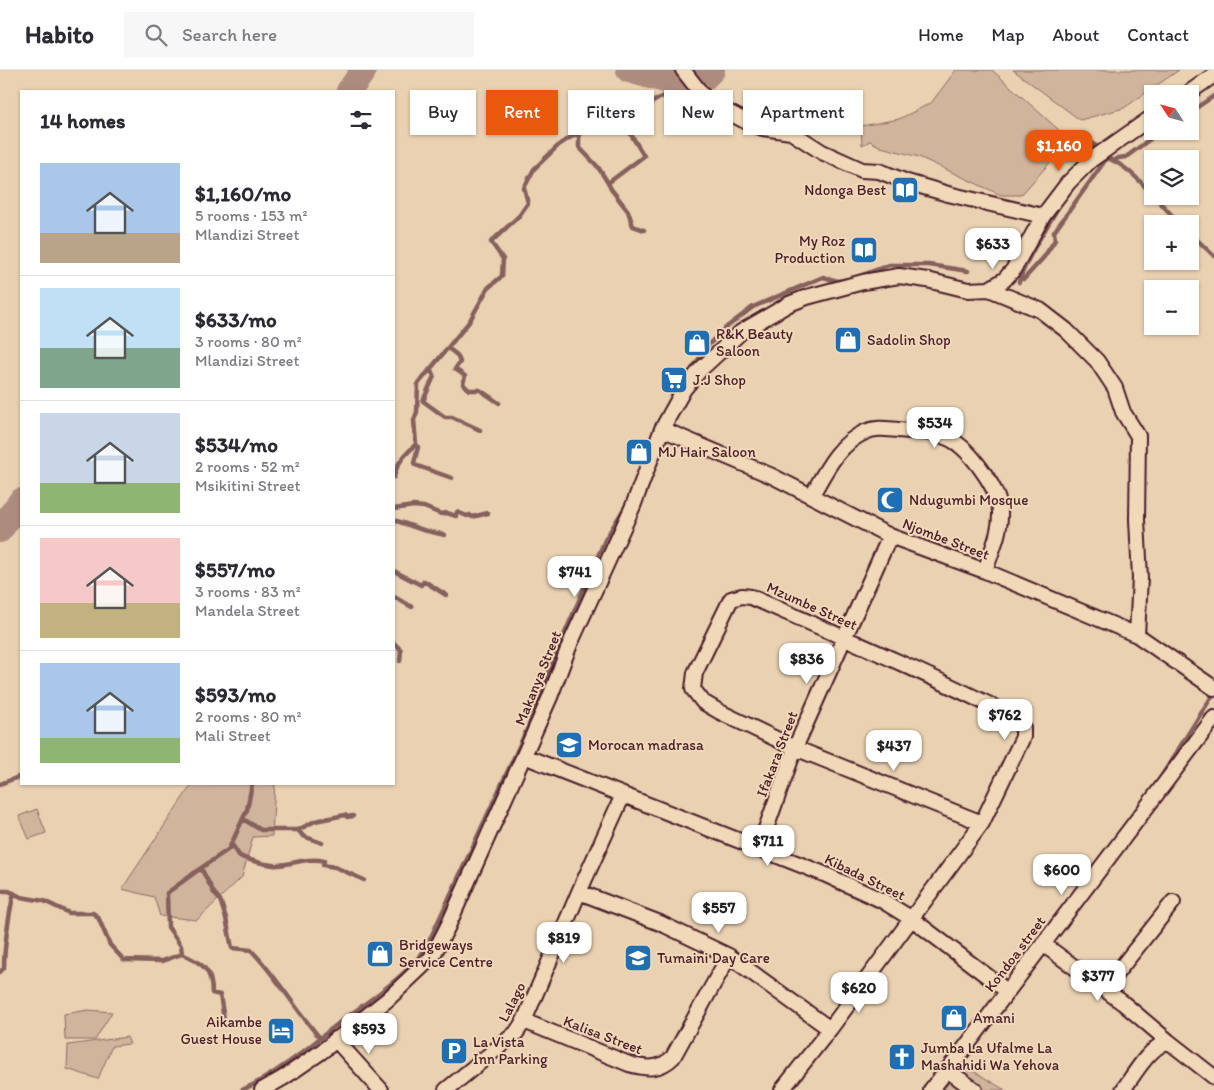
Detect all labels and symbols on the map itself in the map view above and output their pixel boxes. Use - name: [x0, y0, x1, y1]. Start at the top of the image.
- north arrow: [1144, 85, 1199, 140]
- pin: $1,160: [1018, 129, 1100, 172]
- library icon: Ndonga Best: [890, 175, 920, 205]
- place label: Ndonga Best: [804, 181, 886, 199]
- pin: $633: [963, 228, 1023, 270]
- place label: My Roz Production: [774, 232, 845, 267]
- library icon: My Roz Production: [849, 235, 879, 265]
- place label: R&K Beauty Saloon: [716, 325, 793, 360]
- shop icon: Sadolin Shop: [833, 325, 863, 355]
- shop icon: R&K Beauty Saloon: [682, 328, 712, 358]
- place label: Sadolin Shop: [867, 331, 951, 349]
- supermarket icon: J.J Shop: [659, 365, 689, 395]
- place label: J.J Shop: [693, 371, 746, 389]
- pin: $534: [905, 406, 965, 449]
- shop icon: MJ Hair Saloon: [624, 437, 654, 467]
- place label: MJ Hair Saloon: [658, 443, 756, 461]
- mosque icon: Ndugumbi Mosque: [875, 485, 905, 515]
- place label: Ndugumbi Mosque: [909, 491, 1028, 509]
- street label: Njombe Street: [900, 514, 992, 564]
- pin: $741: [545, 556, 605, 598]
- street label: Mzumbe Street: [764, 578, 860, 634]
- street label: Makanya Street: [511, 628, 565, 728]
- pin: $836: [777, 642, 837, 685]
- pin: $762: [975, 698, 1035, 741]
- street label: Ifakara Street: [752, 708, 802, 799]
- school or university icon: Morocan madrasa: [554, 730, 584, 760]
- pin: $437: [864, 730, 924, 772]
- place label: Morocan madrasa: [588, 736, 704, 754]
- pin: $711: [738, 824, 798, 867]
- street label: Kibada Street: [822, 850, 909, 904]
- pin: $600: [1032, 854, 1092, 896]
- pin: $557: [689, 892, 749, 934]
- street label: Kondoa street: [981, 912, 1050, 996]
- pin: $819: [534, 922, 594, 964]
- place label: Bridgeways Service Centre: [399, 936, 493, 971]
- shop icon: Bridgeways Service Centre: [365, 939, 395, 969]
- school or university icon: Tumaini Day Care: [623, 943, 653, 973]
- place label: Tumaini Day Care: [657, 949, 770, 967]
- pin: $377: [1068, 960, 1128, 1002]
- pin: $620: [829, 972, 889, 1014]
- street label: Lalago: [494, 979, 530, 1025]
- shop icon: Amani: [939, 1003, 969, 1033]
- place label: Amani: [973, 1009, 1015, 1027]
- pin: $593: [339, 1012, 399, 1055]
- street label: Kalisa Street: [561, 1012, 645, 1058]
- place label: Aikambe Guest House: [180, 1013, 262, 1048]
- hotel icon: Aikambe Guest House: [266, 1016, 296, 1046]
- place label: La Vista Inn Parking: [473, 1033, 548, 1068]
- parking icon: La Vista Inn Parking: [439, 1036, 469, 1066]
- place label: Jumba La Ufalme La Mashahidi Wa Yehova: [921, 1039, 1060, 1074]
- church icon: Jumba La Ufalme La Mashahidi Wa Yehova: [887, 1042, 917, 1072]

